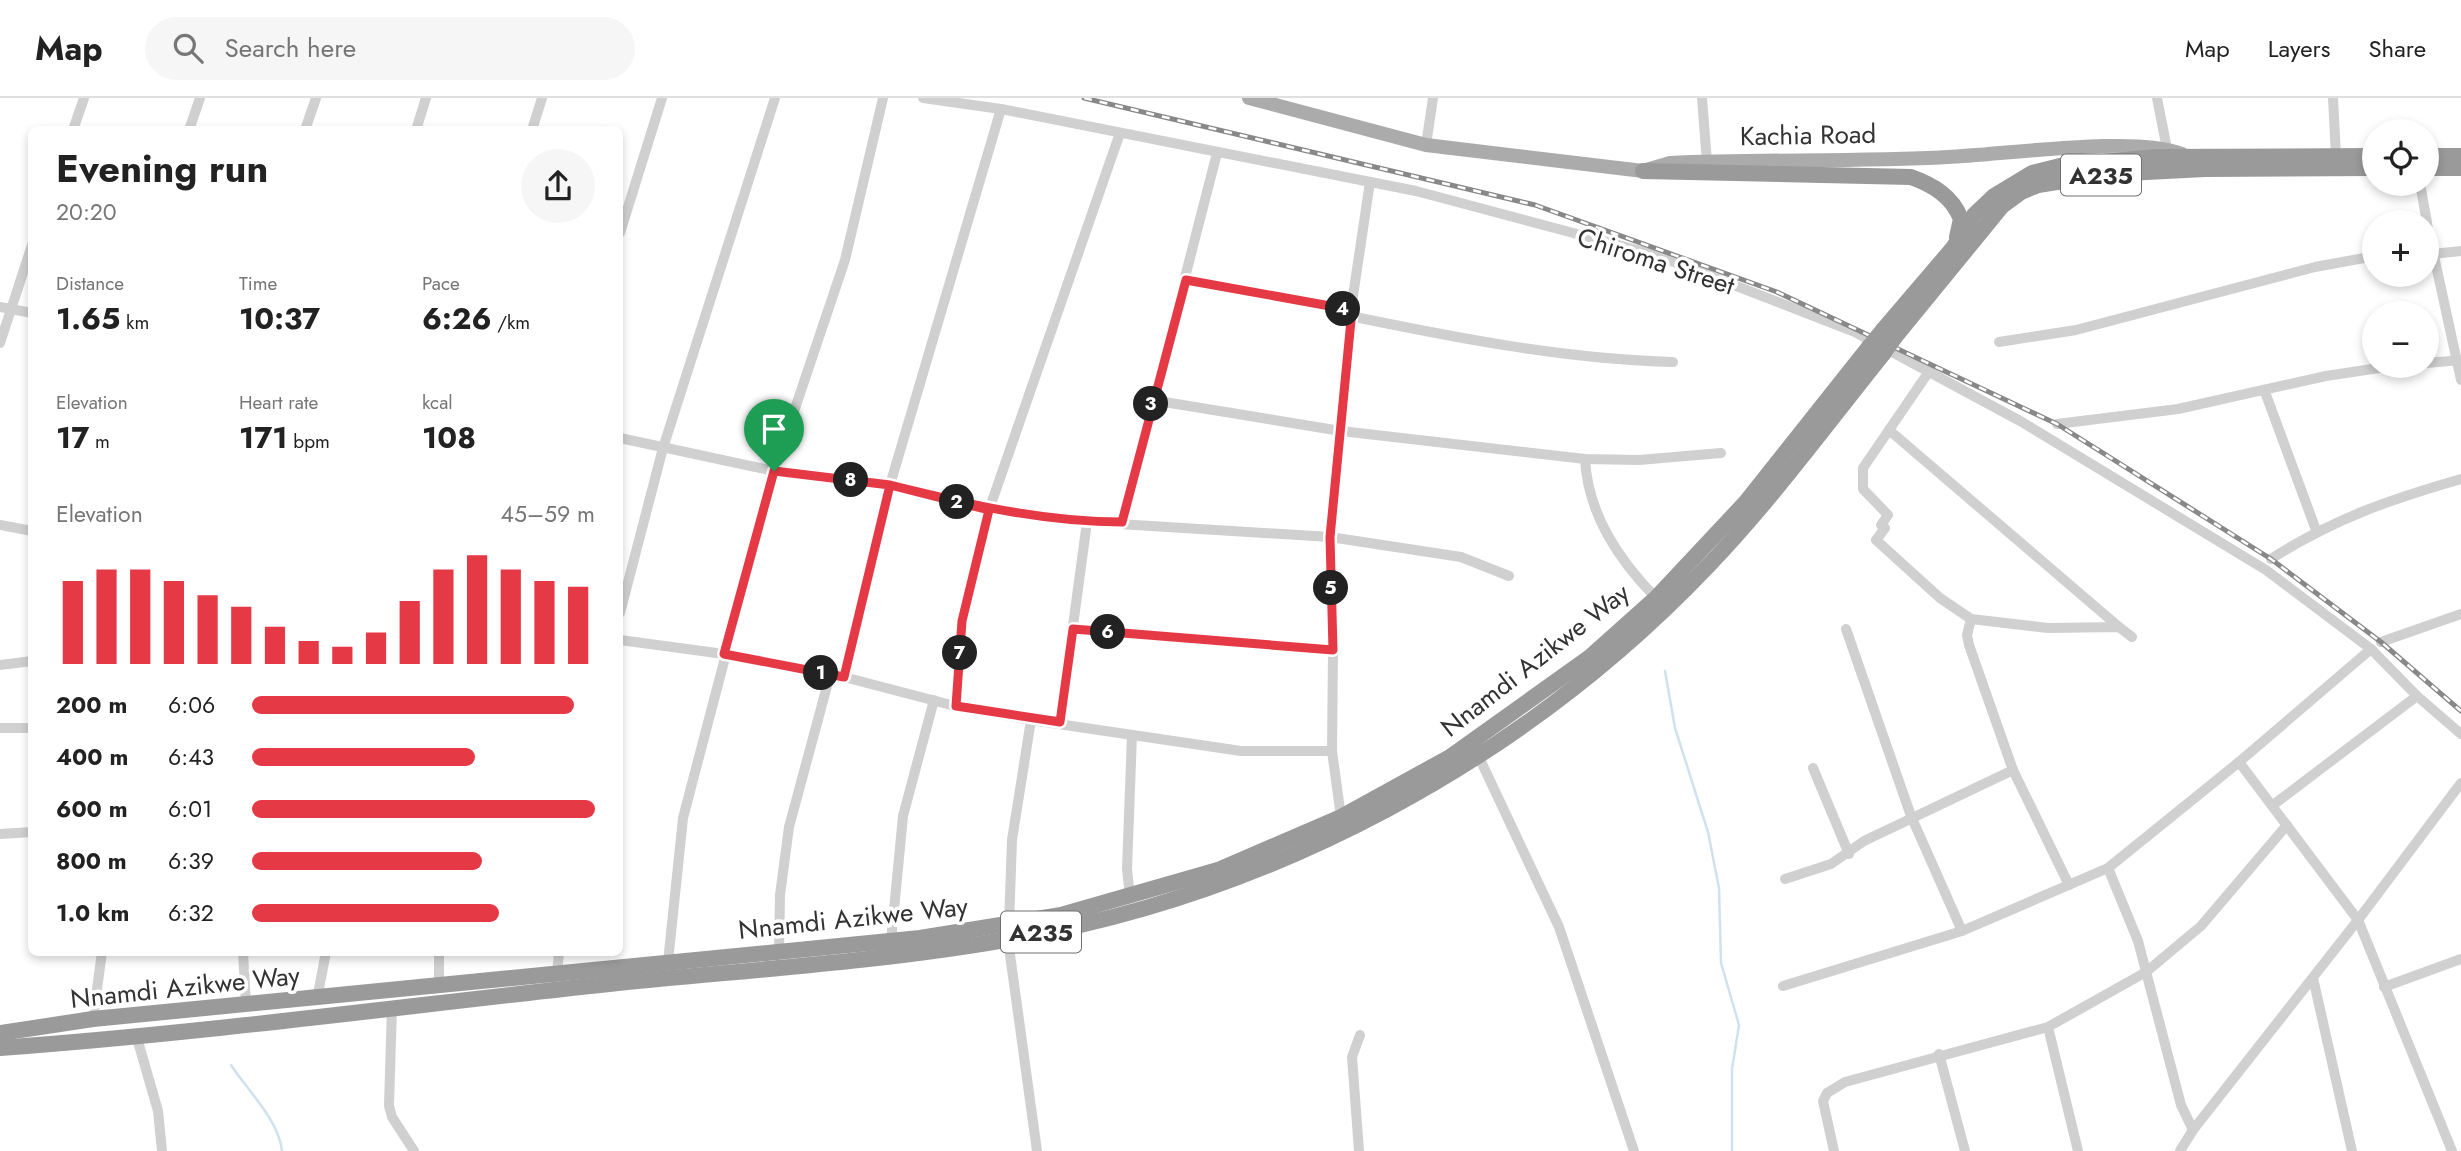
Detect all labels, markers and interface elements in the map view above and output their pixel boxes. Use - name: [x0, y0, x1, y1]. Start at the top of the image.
- search box: [145, 17, 635, 80]
- text: Map: [35, 25, 103, 72]
- icon: search: [169, 29, 207, 67]
- text: Search here: [225, 29, 356, 67]
- text: Map: [2185, 31, 2230, 66]
- text: Layers: [2268, 31, 2330, 66]
- text: Share: [2368, 31, 2426, 66]
- street label: Kachia Road: [1739, 115, 1877, 155]
- map controls: [2362, 119, 2439, 378]
- button: locate: [2362, 119, 2439, 196]
- text: Evening run: [56, 141, 268, 196]
- button: share: [521, 149, 595, 223]
- road number: A235: [2061, 154, 2141, 196]
- text: 20:20: [56, 195, 117, 229]
- button: +: [2362, 210, 2439, 287]
- street label: Chiroma Street: [1572, 218, 1740, 305]
- text: Distance: [56, 270, 124, 297]
- text: Time: [239, 270, 277, 297]
- text: Pace: [422, 270, 460, 297]
- pin: 4: [1326, 292, 1360, 326]
- text: 4: [1336, 295, 1349, 322]
- text: 1.65: [56, 297, 120, 340]
- text: 10:37: [239, 297, 320, 340]
- text: 6:26: [422, 297, 491, 340]
- button: −: [2362, 301, 2439, 378]
- text: km: [120, 309, 149, 336]
- text: /km: [491, 309, 530, 336]
- pin: 3: [1134, 386, 1168, 422]
- text: Elevation: [56, 389, 128, 416]
- text: Heart rate: [239, 389, 318, 416]
- text: kcal: [422, 389, 453, 416]
- text: 3: [1145, 390, 1156, 417]
- pin: [744, 399, 804, 471]
- icon: arrive: [755, 410, 793, 448]
- text: 17: [56, 416, 89, 459]
- text: 171: [239, 416, 288, 459]
- text: 108: [422, 416, 476, 459]
- text: m: [89, 428, 110, 455]
- text: bpm: [288, 428, 330, 455]
- pin: 8: [834, 462, 868, 498]
- text: 8: [845, 466, 856, 493]
- pin: 2: [940, 484, 974, 520]
- text: 2: [950, 488, 963, 515]
- text: Elevation: [56, 497, 143, 531]
- text: 45–59 m: [501, 497, 595, 531]
- pin: 5: [1314, 570, 1348, 606]
- text: 5: [1324, 574, 1337, 601]
- street label: Nnamdi Azikwe Way: [1433, 574, 1638, 746]
- pin: 6: [1090, 614, 1126, 650]
- text: 6: [1101, 618, 1114, 645]
- pin: 7: [942, 636, 978, 670]
- text: 7: [954, 639, 965, 666]
- pin: 1: [804, 656, 838, 690]
- text: 1: [816, 659, 825, 686]
- text: 200 m: [56, 688, 127, 722]
- text: 6:06: [168, 688, 215, 722]
- text: 400 m: [56, 740, 128, 774]
- text: 6:43: [168, 740, 214, 774]
- text: 600 m: [56, 792, 128, 826]
- text: 6:01: [168, 792, 212, 826]
- text: 800 m: [56, 844, 127, 878]
- text: 6:39: [168, 844, 214, 878]
- street label: Nnamdi Azikwe Way: [736, 887, 970, 949]
- text: 1.0 km: [56, 896, 129, 930]
- text: 6:32: [168, 896, 214, 930]
- road number: A235: [1001, 912, 1081, 952]
- street label: Nnamdi Azikwe Way: [68, 956, 302, 1018]

